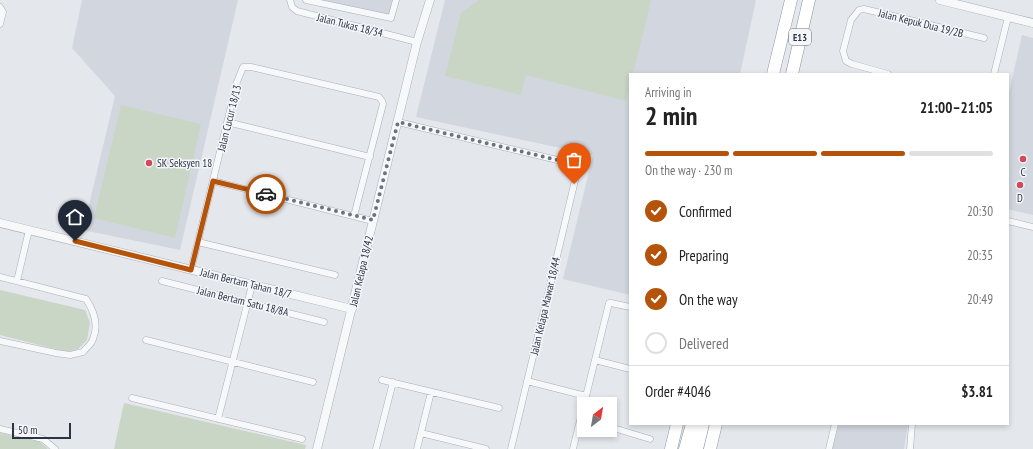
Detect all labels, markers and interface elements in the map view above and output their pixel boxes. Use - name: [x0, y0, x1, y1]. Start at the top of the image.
- street label: Jalan Kepuk Dua 19/2B: [876, 5, 965, 40]
- street label: Jalan Tukas 18/34: [315, 10, 384, 40]
- road number: E13: [789, 29, 811, 45]
- street label: Jalan Cucur 18/13: [214, 83, 244, 154]
- text: Arriving in: [645, 84, 692, 101]
- text: 21:00–21:05: [920, 98, 993, 117]
- text: 2 min: [645, 99, 698, 132]
- pin: [557, 143, 591, 184]
- icon: bag: [563, 149, 585, 171]
- marker: C: [1018, 154, 1028, 164]
- place label: SK Seksyen 18: [157, 156, 212, 170]
- marker: SK Seksyen 18: [144, 158, 154, 168]
- text: On the way · 230 m: [645, 162, 732, 179]
- place label: C: [1020, 165, 1026, 179]
- courier: [246, 174, 286, 214]
- marker: D: [1015, 180, 1025, 190]
- icon: car: [255, 183, 277, 205]
- place label: D: [1017, 191, 1023, 205]
- pin: [58, 200, 92, 241]
- icon: check: [645, 200, 667, 222]
- text: Confirmed: [679, 202, 732, 221]
- text: 20:30: [967, 203, 993, 220]
- icon: home: [64, 206, 86, 228]
- street label: Jalan Kelapa 18/42: [346, 234, 376, 309]
- icon: check: [645, 244, 667, 266]
- text: Preparing: [679, 246, 729, 265]
- text: 20:35: [967, 247, 993, 264]
- street label: Jalan Kelapa Mawar 18/44: [527, 256, 563, 357]
- street label: Jalan Bertam Tahan 18/7: [198, 265, 293, 301]
- street label: Jalan Bertam Satu 18/8A: [195, 283, 291, 319]
- icon: check: [645, 288, 667, 310]
- text: On the way: [679, 290, 738, 309]
- text: 20:49: [967, 291, 993, 308]
- text: Delivered: [679, 334, 729, 353]
- text: Order #4046: [645, 382, 711, 401]
- text: $3.81: [961, 382, 993, 401]
- north arrow: [577, 397, 617, 437]
- map controls: [577, 397, 617, 437]
- scale bar: [12, 421, 71, 440]
- text: 50 m: [18, 423, 37, 437]

